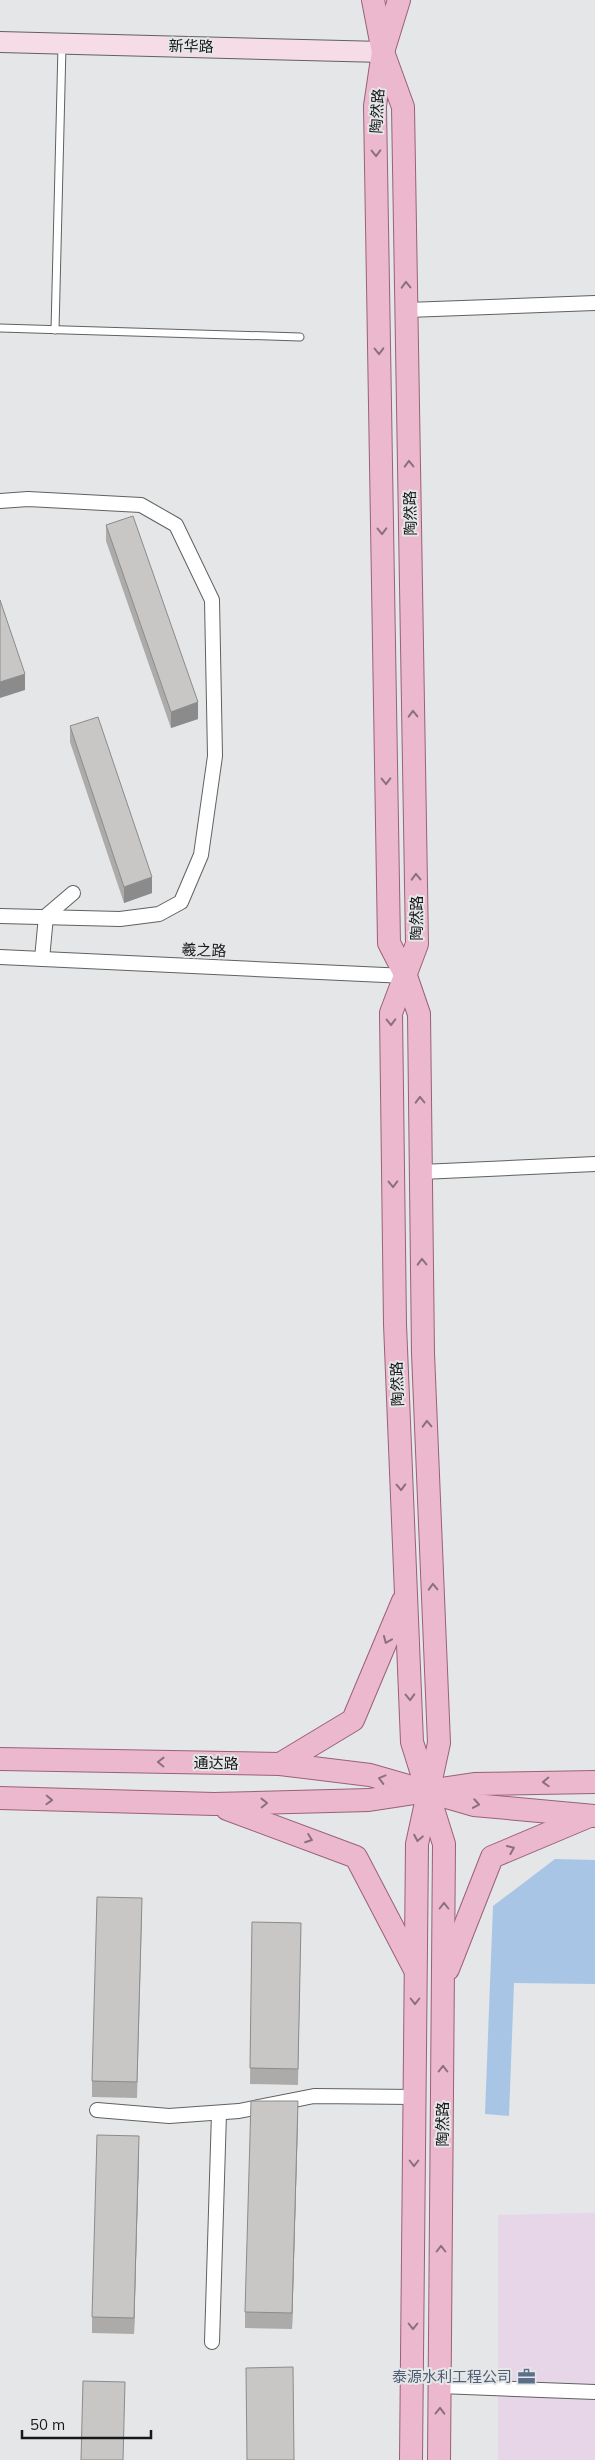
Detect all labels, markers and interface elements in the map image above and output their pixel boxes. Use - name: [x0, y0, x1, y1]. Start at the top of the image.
- street label: 新华路: [168, 36, 214, 56]
- street label: 陶然路: [366, 88, 388, 134]
- one-way arrow: [371, 150, 381, 157]
- one-way arrow: [401, 280, 411, 288]
- one-way arrow: [374, 347, 384, 355]
- one-way arrow: [404, 460, 414, 468]
- street label: 陶然路: [400, 490, 420, 536]
- one-way arrow: [377, 527, 387, 535]
- one-way arrow: [408, 710, 419, 718]
- one-way arrow: [381, 777, 392, 785]
- one-way arrow: [411, 873, 421, 880]
- street label: 陶然路: [407, 895, 426, 941]
- street label: 羲之路: [181, 940, 227, 960]
- one-way arrow: [386, 1018, 396, 1026]
- one-way arrow: [415, 1095, 425, 1103]
- one-way arrow: [388, 1181, 398, 1189]
- one-way arrow: [417, 1258, 427, 1266]
- street label: 陶然路: [387, 1361, 407, 1407]
- one-way arrow: [421, 1420, 432, 1428]
- one-way arrow: [396, 1483, 407, 1491]
- one-way arrow: [428, 1583, 439, 1591]
- one-way arrow: [382, 1636, 392, 1644]
- one-way arrow: [405, 1694, 415, 1701]
- street label: 通达路: [193, 1753, 239, 1773]
- one-way arrow: [157, 1757, 164, 1767]
- one-way arrow: [378, 1774, 387, 1784]
- one-way arrow: [542, 1777, 550, 1787]
- one-way arrow: [45, 1794, 53, 1805]
- one-way arrow: [260, 1798, 268, 1808]
- one-way arrow: [472, 1799, 480, 1809]
- one-way arrow: [304, 1833, 313, 1843]
- one-way arrow: [414, 1834, 424, 1843]
- one-way arrow: [506, 1845, 514, 1855]
- one-way arrow: [439, 1902, 449, 1910]
- one-way arrow: [410, 1997, 420, 2005]
- one-way arrow: [438, 2065, 448, 2072]
- street label: 陶然路: [433, 2101, 452, 2147]
- one-way arrow: [409, 2160, 419, 2167]
- one-way arrow: [436, 2245, 446, 2252]
- one-way arrow: [408, 2322, 418, 2330]
- office icon: 泰源水利工程公司: [516, 2366, 536, 2386]
- place label: 泰源水利工程公司: [392, 2367, 512, 2386]
- one-way arrow: [435, 2407, 445, 2415]
- scale bar: [22, 2408, 151, 2440]
- text: 50 m: [30, 2415, 65, 2434]

